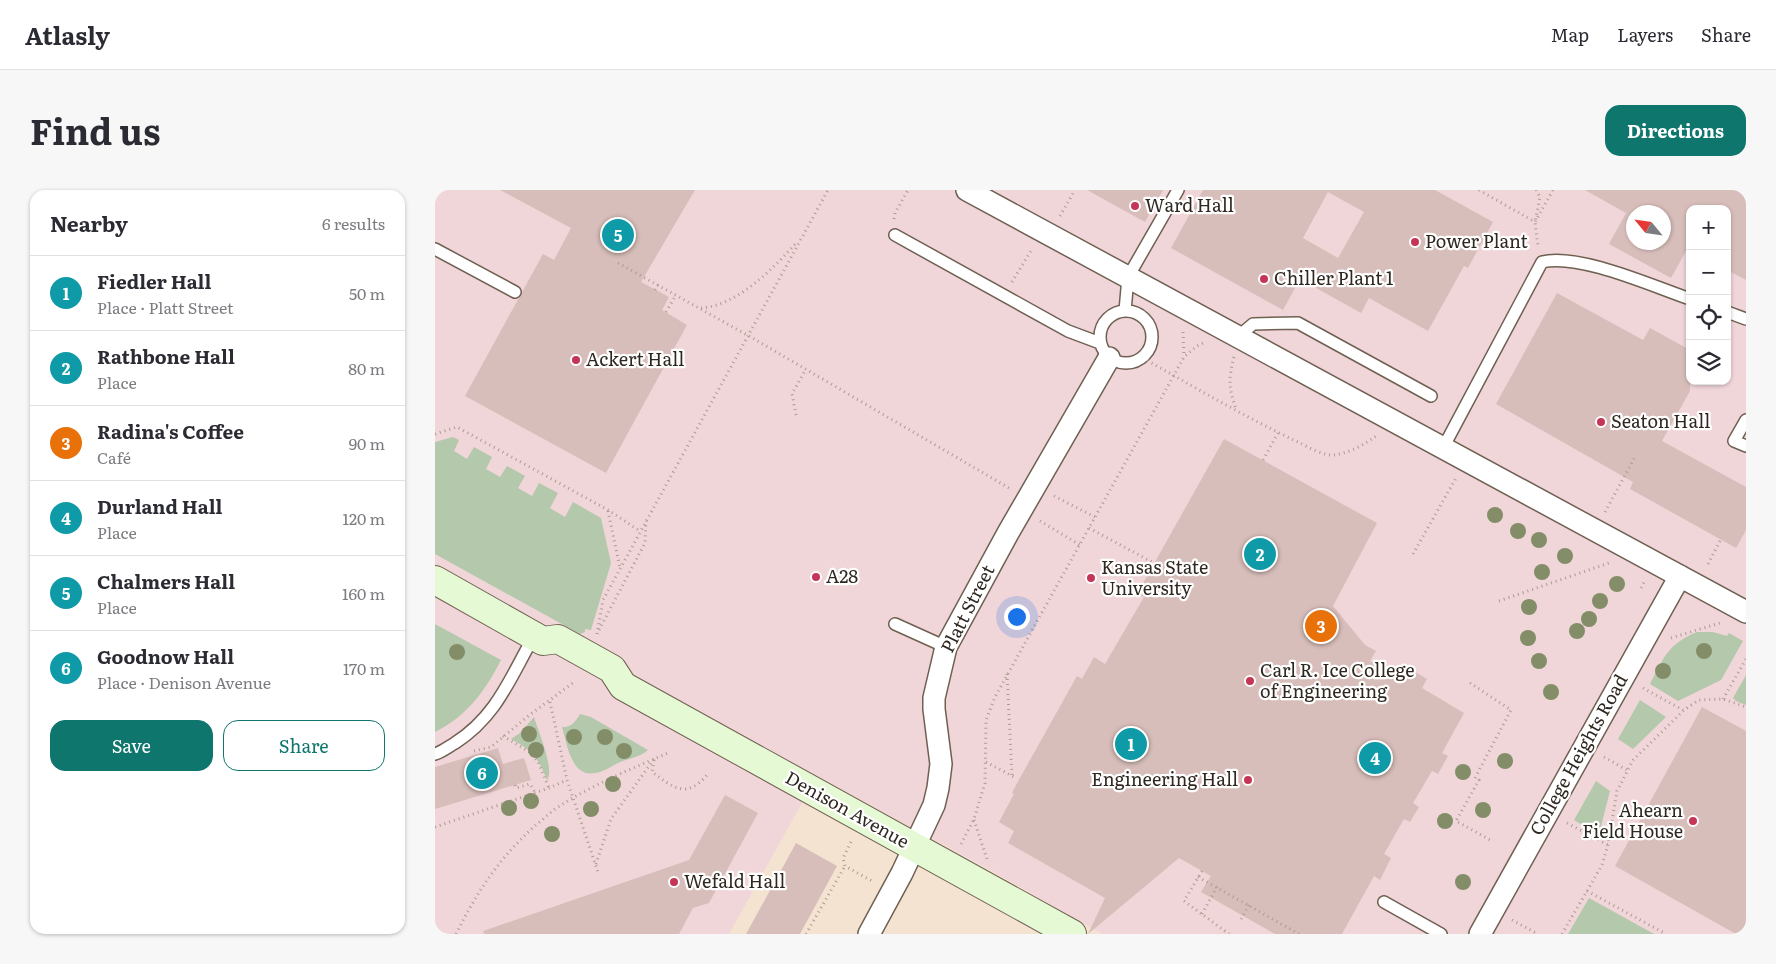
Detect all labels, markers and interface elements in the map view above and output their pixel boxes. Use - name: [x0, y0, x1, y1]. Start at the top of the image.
- text: Atlasly: [25, 17, 110, 52]
- text: Map: [1551, 21, 1589, 48]
- text: Layers: [1617, 21, 1673, 48]
- text: Share: [1701, 21, 1751, 48]
- text: Find us: [30, 104, 160, 156]
- button: Directions: [1605, 105, 1746, 156]
- place label: Ward Hall: [1145, 191, 1234, 218]
- marker: Ward Hall: [1129, 200, 1141, 212]
- north arrow: [1626, 205, 1671, 250]
- map controls: [1686, 205, 1731, 385]
- button: +: [1686, 205, 1731, 250]
- text: Nearby: [50, 207, 128, 238]
- text: 6 results: [322, 211, 385, 235]
- pin: 5: [602, 216, 634, 254]
- place label: Power Plant: [1425, 227, 1528, 254]
- marker: Power Plant: [1409, 236, 1421, 248]
- button: −: [1686, 250, 1731, 295]
- place label: Chiller Plant 1: [1274, 264, 1393, 291]
- text: Fiedler Hall: [97, 267, 211, 295]
- marker: Chiller Plant 1: [1258, 273, 1270, 285]
- text: 1: [63, 281, 69, 305]
- text: 50 m: [349, 281, 385, 305]
- text: Place · Platt Street: [97, 295, 234, 319]
- button: locate: [1686, 295, 1731, 340]
- button: layers: [1686, 340, 1731, 385]
- text: Rathbone Hall: [97, 342, 235, 370]
- place label: Ackert Hall: [586, 345, 684, 372]
- marker: Ackert Hall: [570, 354, 582, 366]
- text: 2: [62, 356, 70, 380]
- text: 80 m: [348, 356, 385, 380]
- text: Place: [97, 370, 137, 394]
- place label: Seaton Hall: [1611, 407, 1710, 434]
- marker: Seaton Hall: [1595, 416, 1607, 428]
- text: Radina's Coffee: [97, 417, 244, 445]
- text: 3: [62, 431, 70, 455]
- text: 90 m: [349, 431, 385, 455]
- text: Café: [97, 445, 131, 469]
- text: Durland Hall: [97, 492, 222, 520]
- text: 4: [61, 506, 71, 530]
- text: 120 m: [342, 506, 385, 530]
- text: Place: [97, 520, 137, 544]
- pin: 2: [1244, 535, 1276, 573]
- place label: Kansas State University: [1101, 553, 1208, 601]
- street label: Platt Street: [933, 559, 1001, 657]
- place label: A28: [826, 562, 858, 589]
- text: Chalmers Hall: [97, 567, 235, 595]
- marker: A28: [810, 571, 822, 583]
- marker: Kansas State University: [1085, 572, 1097, 584]
- text: 5: [62, 581, 70, 605]
- text: 160 m: [342, 581, 385, 605]
- text: Place: [97, 595, 137, 619]
- your location: [1004, 604, 1030, 630]
- pin: 3: [1305, 607, 1337, 645]
- text: Goodnow Hall: [97, 642, 234, 670]
- text: 6: [61, 656, 71, 680]
- text: 170 m: [343, 656, 385, 680]
- place label: Carl R. Ice College of Engineering: [1260, 656, 1414, 704]
- street label: College Heights Road: [1522, 669, 1633, 840]
- text: Place · Denison Avenue: [97, 670, 271, 694]
- marker: Carl R. Ice College of Engineering: [1244, 675, 1256, 687]
- button: Save: [50, 720, 213, 771]
- button: Share: [223, 720, 385, 771]
- pin: 1: [1115, 725, 1147, 763]
- pin: 4: [1359, 739, 1391, 777]
- pin: 6: [466, 754, 498, 792]
- street label: Denison Avenue: [781, 763, 915, 854]
- place label: Engineering Hall: [1091, 765, 1238, 792]
- marker: Engineering Hall: [1242, 774, 1254, 786]
- place label: Ahearn Field House: [1582, 796, 1683, 844]
- marker: Ahearn Field House: [1687, 815, 1699, 827]
- place label: Wefald Hall: [684, 867, 785, 894]
- marker: Wefald Hall: [668, 876, 680, 888]

